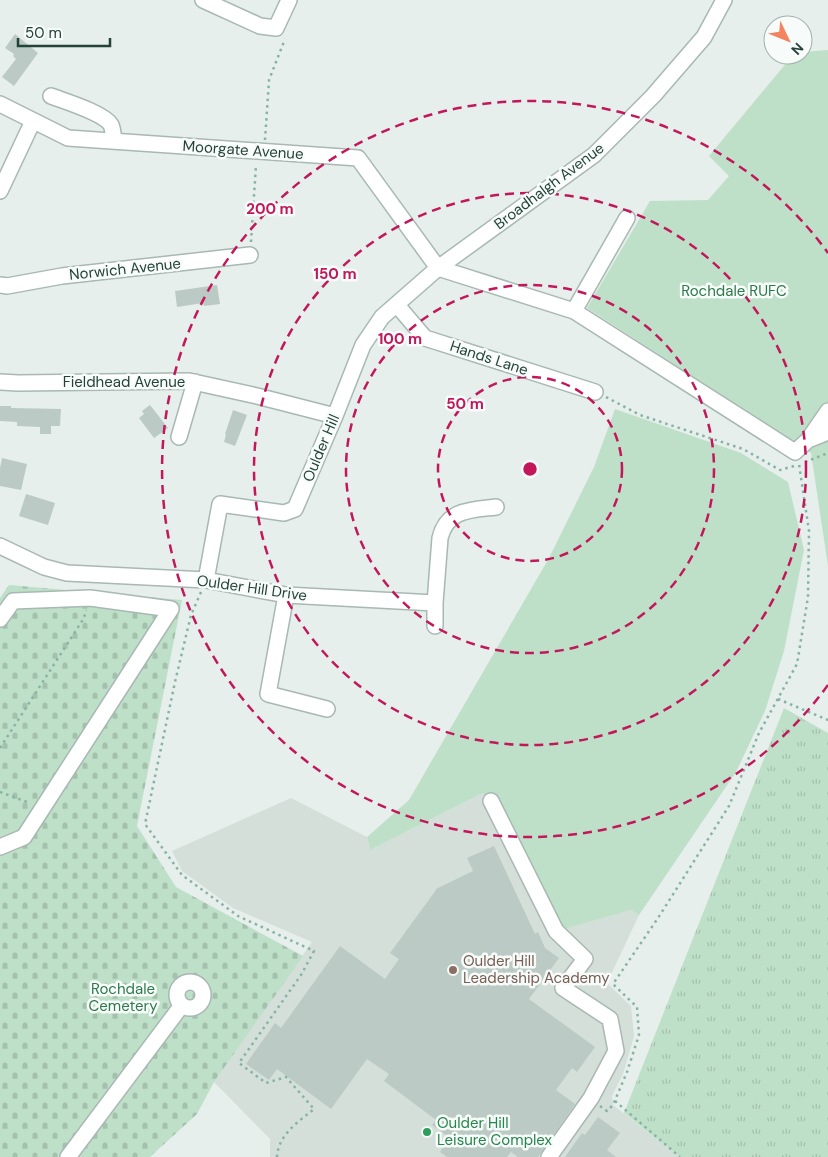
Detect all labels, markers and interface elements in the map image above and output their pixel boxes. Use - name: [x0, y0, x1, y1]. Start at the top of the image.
- scale bar: [18, 15, 110, 47]
- north arrow: [763, 15, 813, 65]
- text: 50 m: [25, 23, 62, 43]
- text: N: [787, 39, 808, 59]
- street label: Moorgate Avenue: [182, 136, 304, 164]
- street label: Broadhalgh Avenue: [490, 138, 608, 234]
- text: 200 m: [246, 199, 294, 219]
- street label: Norwich Avenue: [68, 253, 182, 285]
- text: 150 m: [314, 264, 357, 284]
- park label: Rochdale RUFC: [681, 281, 787, 301]
- text: 100 m: [378, 329, 422, 349]
- street label: Hands Lane: [447, 336, 531, 380]
- street label: Fieldhead Avenue: [63, 372, 185, 392]
- text: 50 m: [446, 394, 484, 414]
- street label: Oulder Hill: [298, 411, 344, 485]
- centre of rings: [521, 460, 539, 478]
- street label: Oulder Hill Drive: [196, 570, 308, 606]
- place label: Oulder Hill Leadership Academy: [463, 951, 610, 988]
- marker: Oulder Hill Leadership Academy: [447, 964, 459, 976]
- park label: Rochdale Cemetery: [89, 979, 158, 1016]
- place label: Oulder Hill Leisure Complex: [437, 1113, 553, 1150]
- marker: Oulder Hill Leisure Complex: [421, 1126, 433, 1138]

